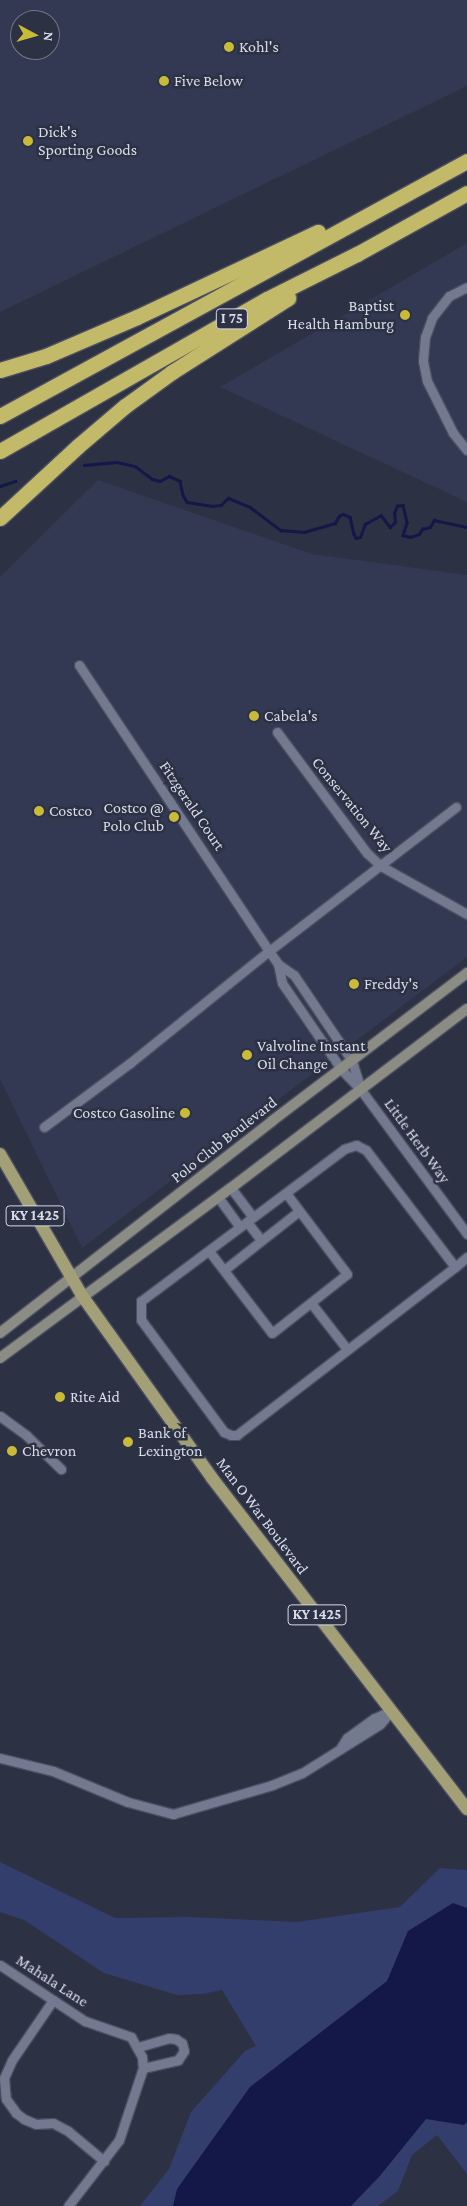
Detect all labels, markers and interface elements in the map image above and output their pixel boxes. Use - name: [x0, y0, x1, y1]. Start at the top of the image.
- north arrow: [10, 10, 60, 60]
- text: N: [40, 31, 57, 42]
- place label: Kohl's: [239, 37, 279, 57]
- marker: Kohl's: [223, 41, 235, 53]
- place label: Five Below: [174, 71, 243, 91]
- marker: Five Below: [158, 75, 170, 87]
- place label: Dick's Sporting Goods: [38, 122, 137, 160]
- marker: Dick's Sporting Goods: [22, 135, 34, 147]
- place label: Baptist Health Hamburg: [287, 296, 394, 334]
- road number: I 75: [216, 306, 248, 332]
- marker: Baptist Health Hamburg: [398, 308, 412, 322]
- place label: Cabela's: [264, 706, 318, 726]
- marker: Cabela's: [248, 710, 260, 722]
- street label: Conservation Way: [308, 753, 396, 857]
- street label: Fitzgerald Court: [155, 758, 229, 854]
- place label: Costco @ Polo Club: [103, 798, 164, 836]
- place label: Costco: [49, 801, 92, 821]
- marker: Costco: [33, 805, 45, 817]
- marker: Costco @ Polo Club: [168, 811, 180, 823]
- place label: Freddy's: [364, 974, 418, 994]
- marker: Freddy's: [348, 978, 360, 990]
- place label: Valvoline Instant Oil Change: [257, 1036, 365, 1074]
- marker: Valvoline Instant Oil Change: [241, 1049, 253, 1061]
- street label: Polo Club Boulevard: [167, 1093, 281, 1187]
- street label: Little Herb Way: [380, 1095, 454, 1187]
- place label: Costco Gasoline: [73, 1103, 175, 1123]
- marker: Costco Gasoline: [179, 1107, 191, 1119]
- road number: KY 1425: [5, 1204, 65, 1228]
- place label: Rite Aid: [70, 1387, 120, 1407]
- marker: Rite Aid: [54, 1391, 66, 1403]
- place label: Bank of Lexington: [138, 1423, 203, 1461]
- marker: Bank of Lexington: [122, 1436, 134, 1448]
- place label: Chevron: [22, 1441, 76, 1461]
- marker: Chevron: [6, 1445, 18, 1457]
- street label: Man O War Boulevard: [212, 1454, 312, 1578]
- road number: KY 1425: [287, 1602, 347, 1628]
- street label: Mahala Lane: [12, 1951, 92, 2011]

